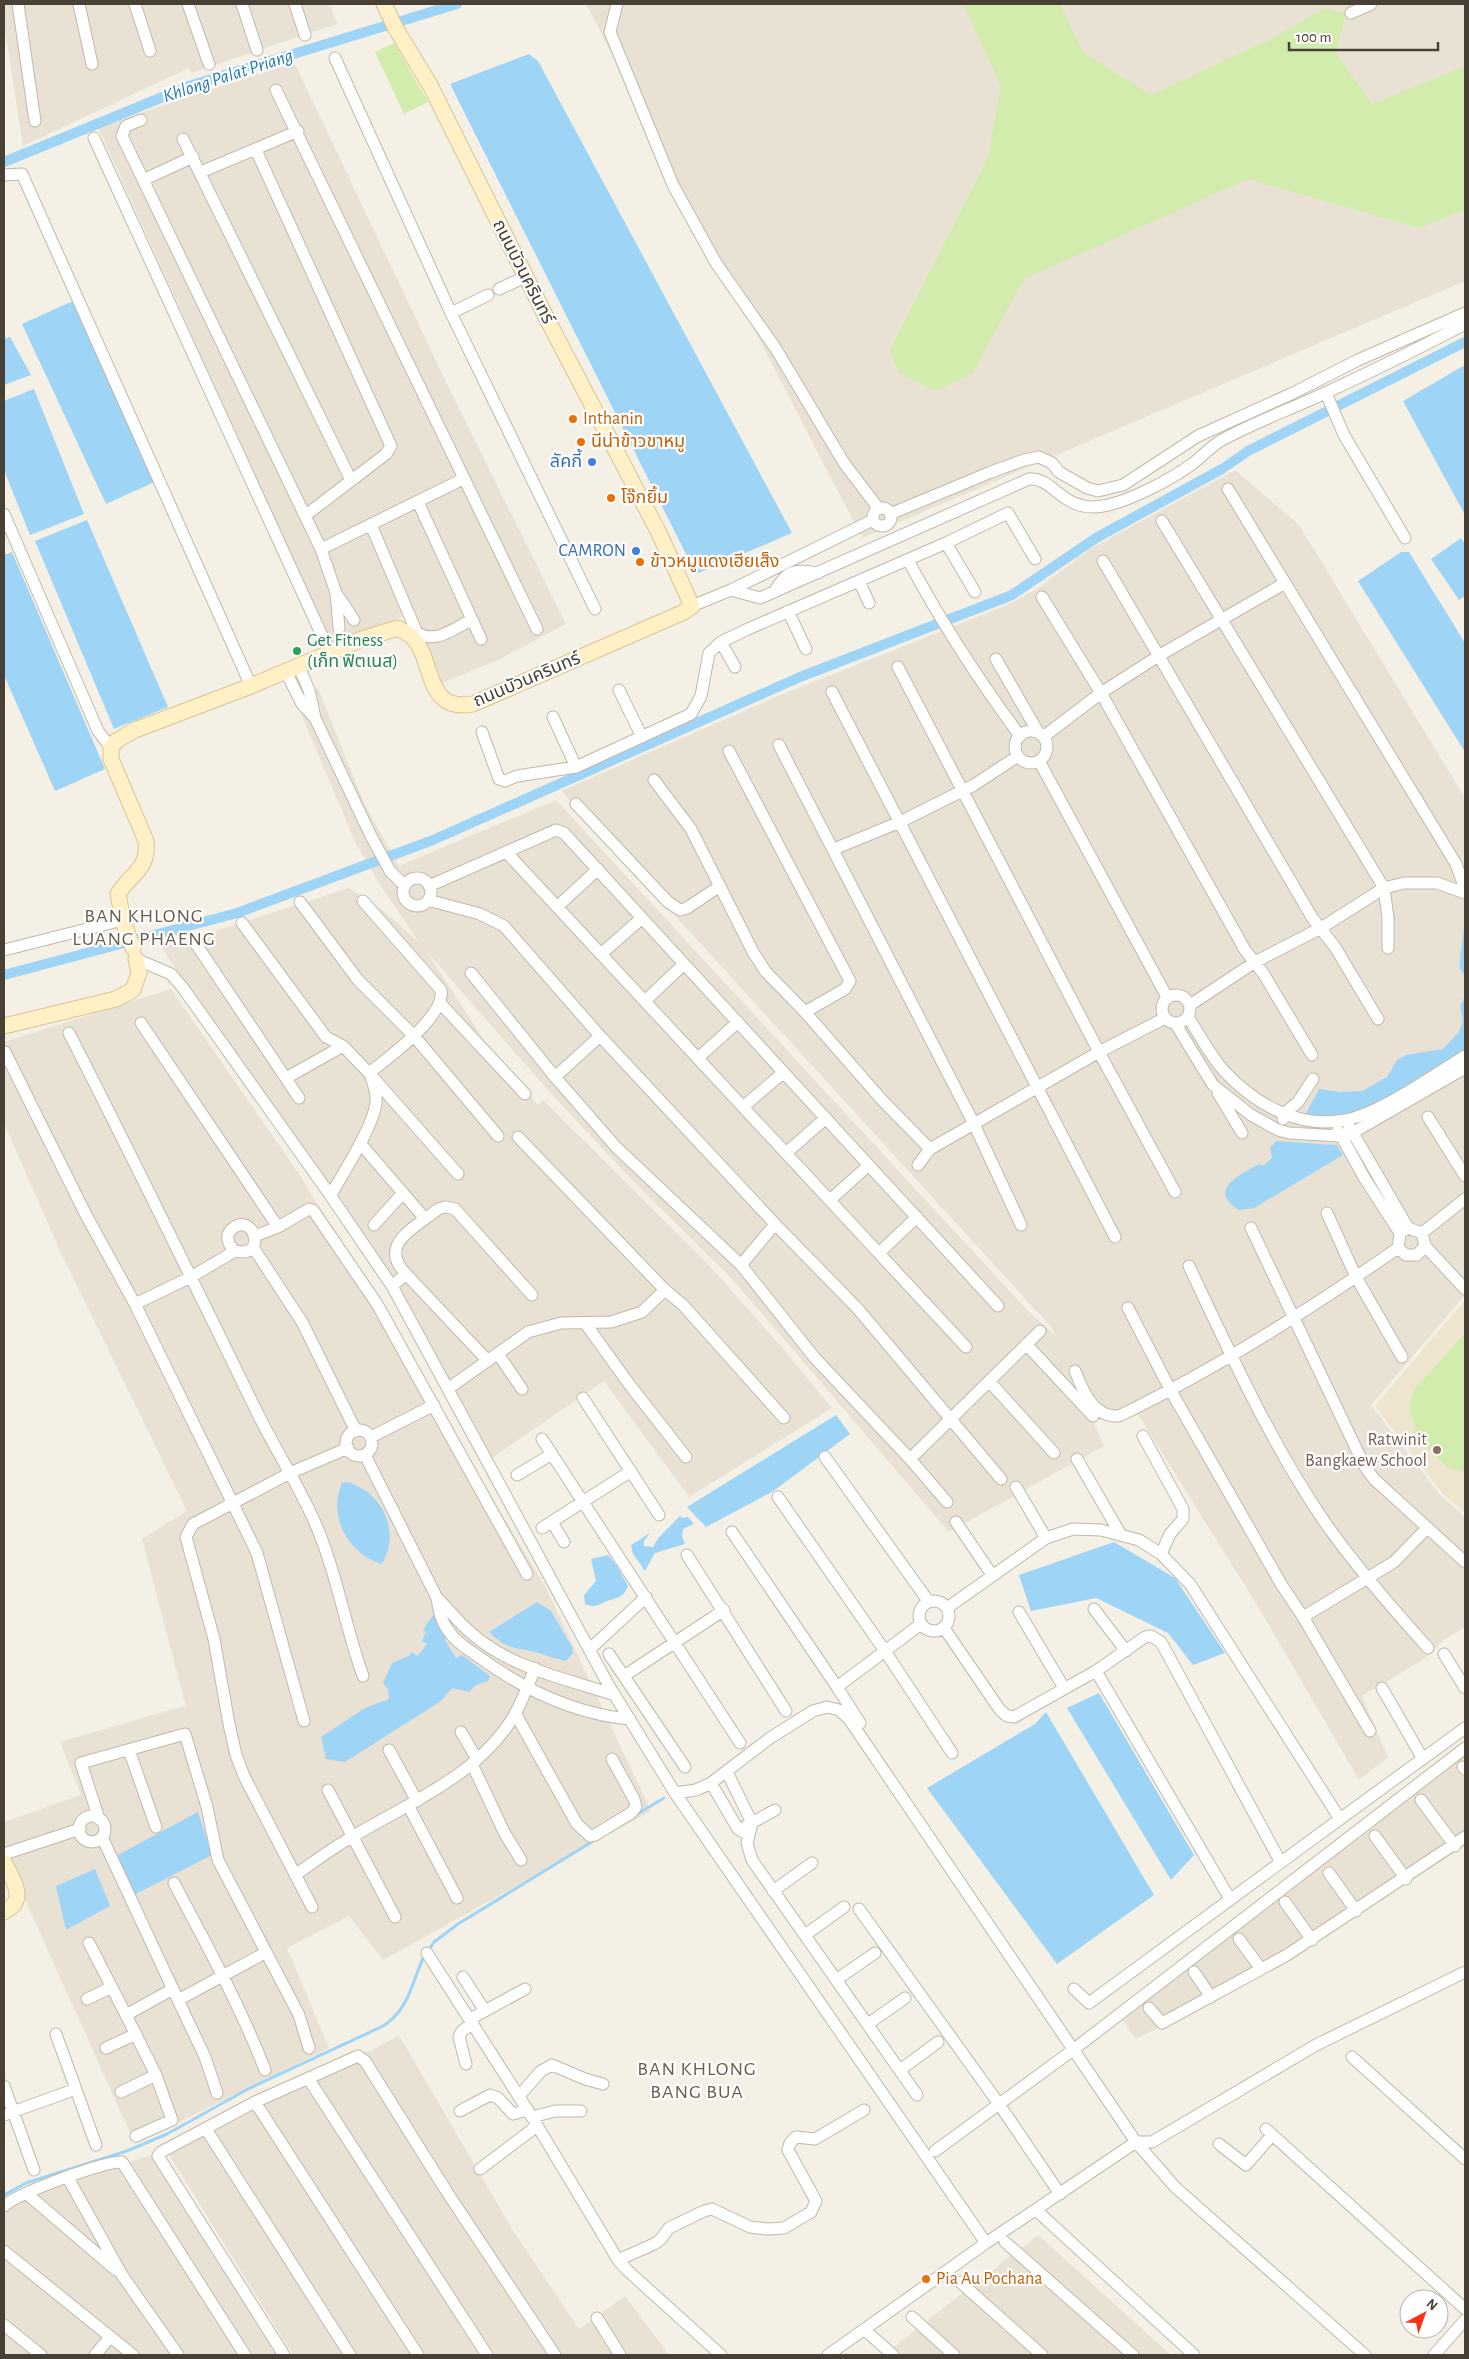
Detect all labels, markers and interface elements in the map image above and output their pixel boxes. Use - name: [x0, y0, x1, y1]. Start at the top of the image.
- scale bar: [1289, 20, 1438, 52]
- text: 100 m: [1296, 30, 1331, 45]
- water label: Khlong Palat Priang: [161, 46, 295, 106]
- street label: ถนนบัวนครินทร์: [489, 217, 558, 328]
- place label: Inthanin: [583, 410, 643, 428]
- marker: Inthanin: [567, 413, 579, 425]
- place label: นีน่าข้าวขาหมู: [591, 431, 685, 453]
- marker: นีน่าข้าวขาหมู: [575, 436, 587, 448]
- place label: ลัคกี้: [550, 448, 582, 471]
- marker: ลัคกี้: [586, 456, 598, 468]
- place label: โจ๊กยิ้ม: [621, 485, 668, 507]
- marker: โจ๊กยิ้ม: [605, 492, 617, 504]
- place label: CAMRON: [559, 542, 626, 560]
- marker: CAMRON: [630, 545, 642, 557]
- place label: ข้าวหมูแดงเฮียเส็ง: [650, 551, 779, 573]
- marker: ข้าวหมูแดงเฮียเส็ง: [634, 556, 646, 568]
- place label: Get Fitness (เก็ท ฟิตเนส): [307, 632, 398, 671]
- marker: Get Fitness (เก็ท ฟิตเนส): [291, 645, 303, 657]
- street label: ถนนบัวนครินทร์: [470, 648, 584, 711]
- district label: BAN KHLONG LUANG PHAENG: [72, 906, 216, 949]
- place label: Ratwinit Bangkaew School: [1305, 1431, 1427, 1470]
- marker: Ratwinit Bangkaew School: [1431, 1444, 1443, 1456]
- district label: BAN KHLONG BANG BUA: [637, 2059, 757, 2102]
- place label: Pia Au Pochana: [936, 2270, 1043, 2288]
- marker: Pia Au Pochana: [920, 2273, 932, 2285]
- north arrow: [1399, 2289, 1449, 2339]
- text: N: [1424, 2296, 1440, 2313]

